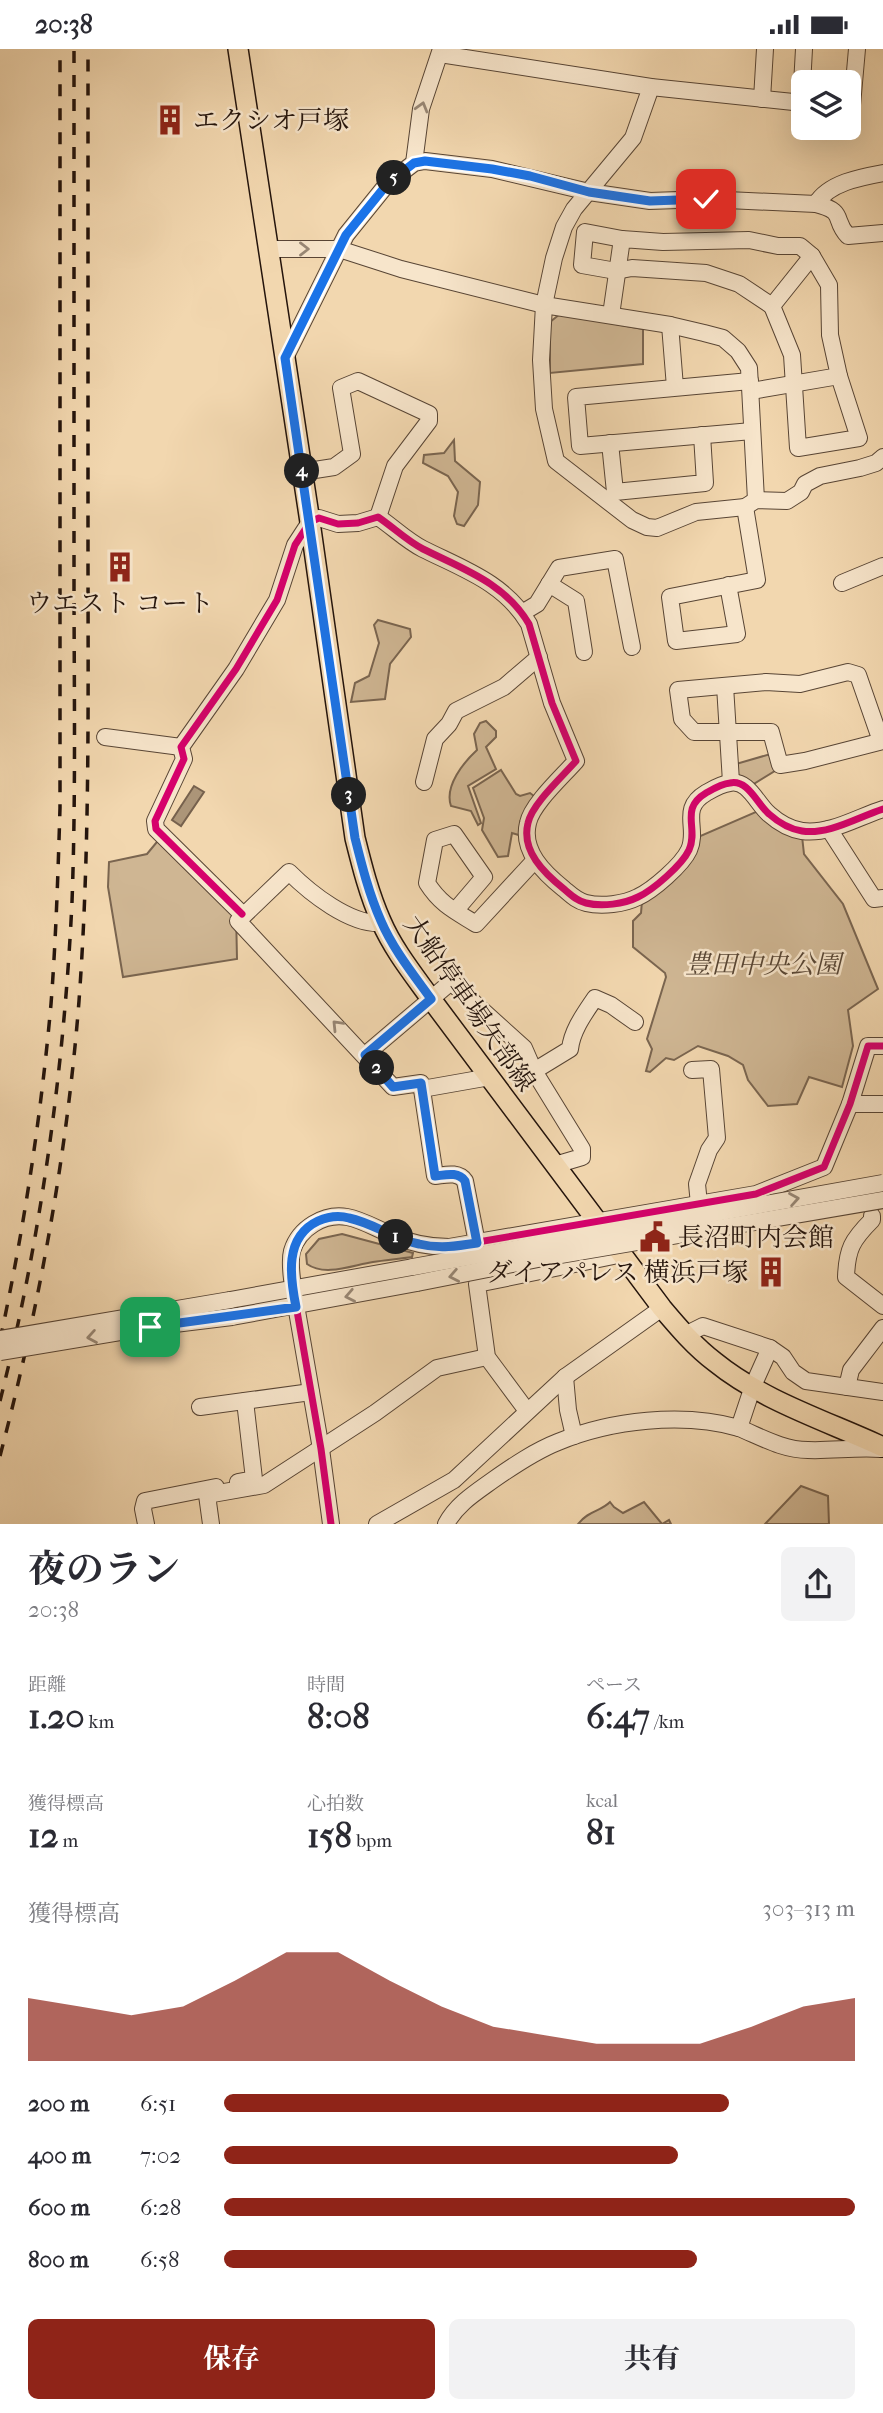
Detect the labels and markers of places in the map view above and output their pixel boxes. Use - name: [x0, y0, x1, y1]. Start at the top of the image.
- building icon: エクシオ戸塚: [153, 103, 187, 137]
- place label: エクシオ戸塚: [193, 105, 349, 136]
- pin: 5: [376, 160, 412, 195]
- pin: [676, 169, 736, 229]
- pin: 4: [284, 453, 320, 489]
- building icon: ウエスト コート: [103, 550, 137, 584]
- place label: ウエスト コート: [26, 588, 214, 619]
- pin: 3: [332, 777, 366, 813]
- pin: 2: [360, 1051, 394, 1085]
- pin: 1: [378, 1219, 414, 1255]
- public building icon: 長沼町内会館: [638, 1220, 672, 1254]
- place label: 長沼町内会館: [678, 1222, 834, 1253]
- building icon: ダイアパレス 横浜戸塚: [754, 1255, 788, 1289]
- place label: ダイアパレス 横浜戸塚: [487, 1257, 748, 1288]
- pin: [120, 1297, 180, 1357]

